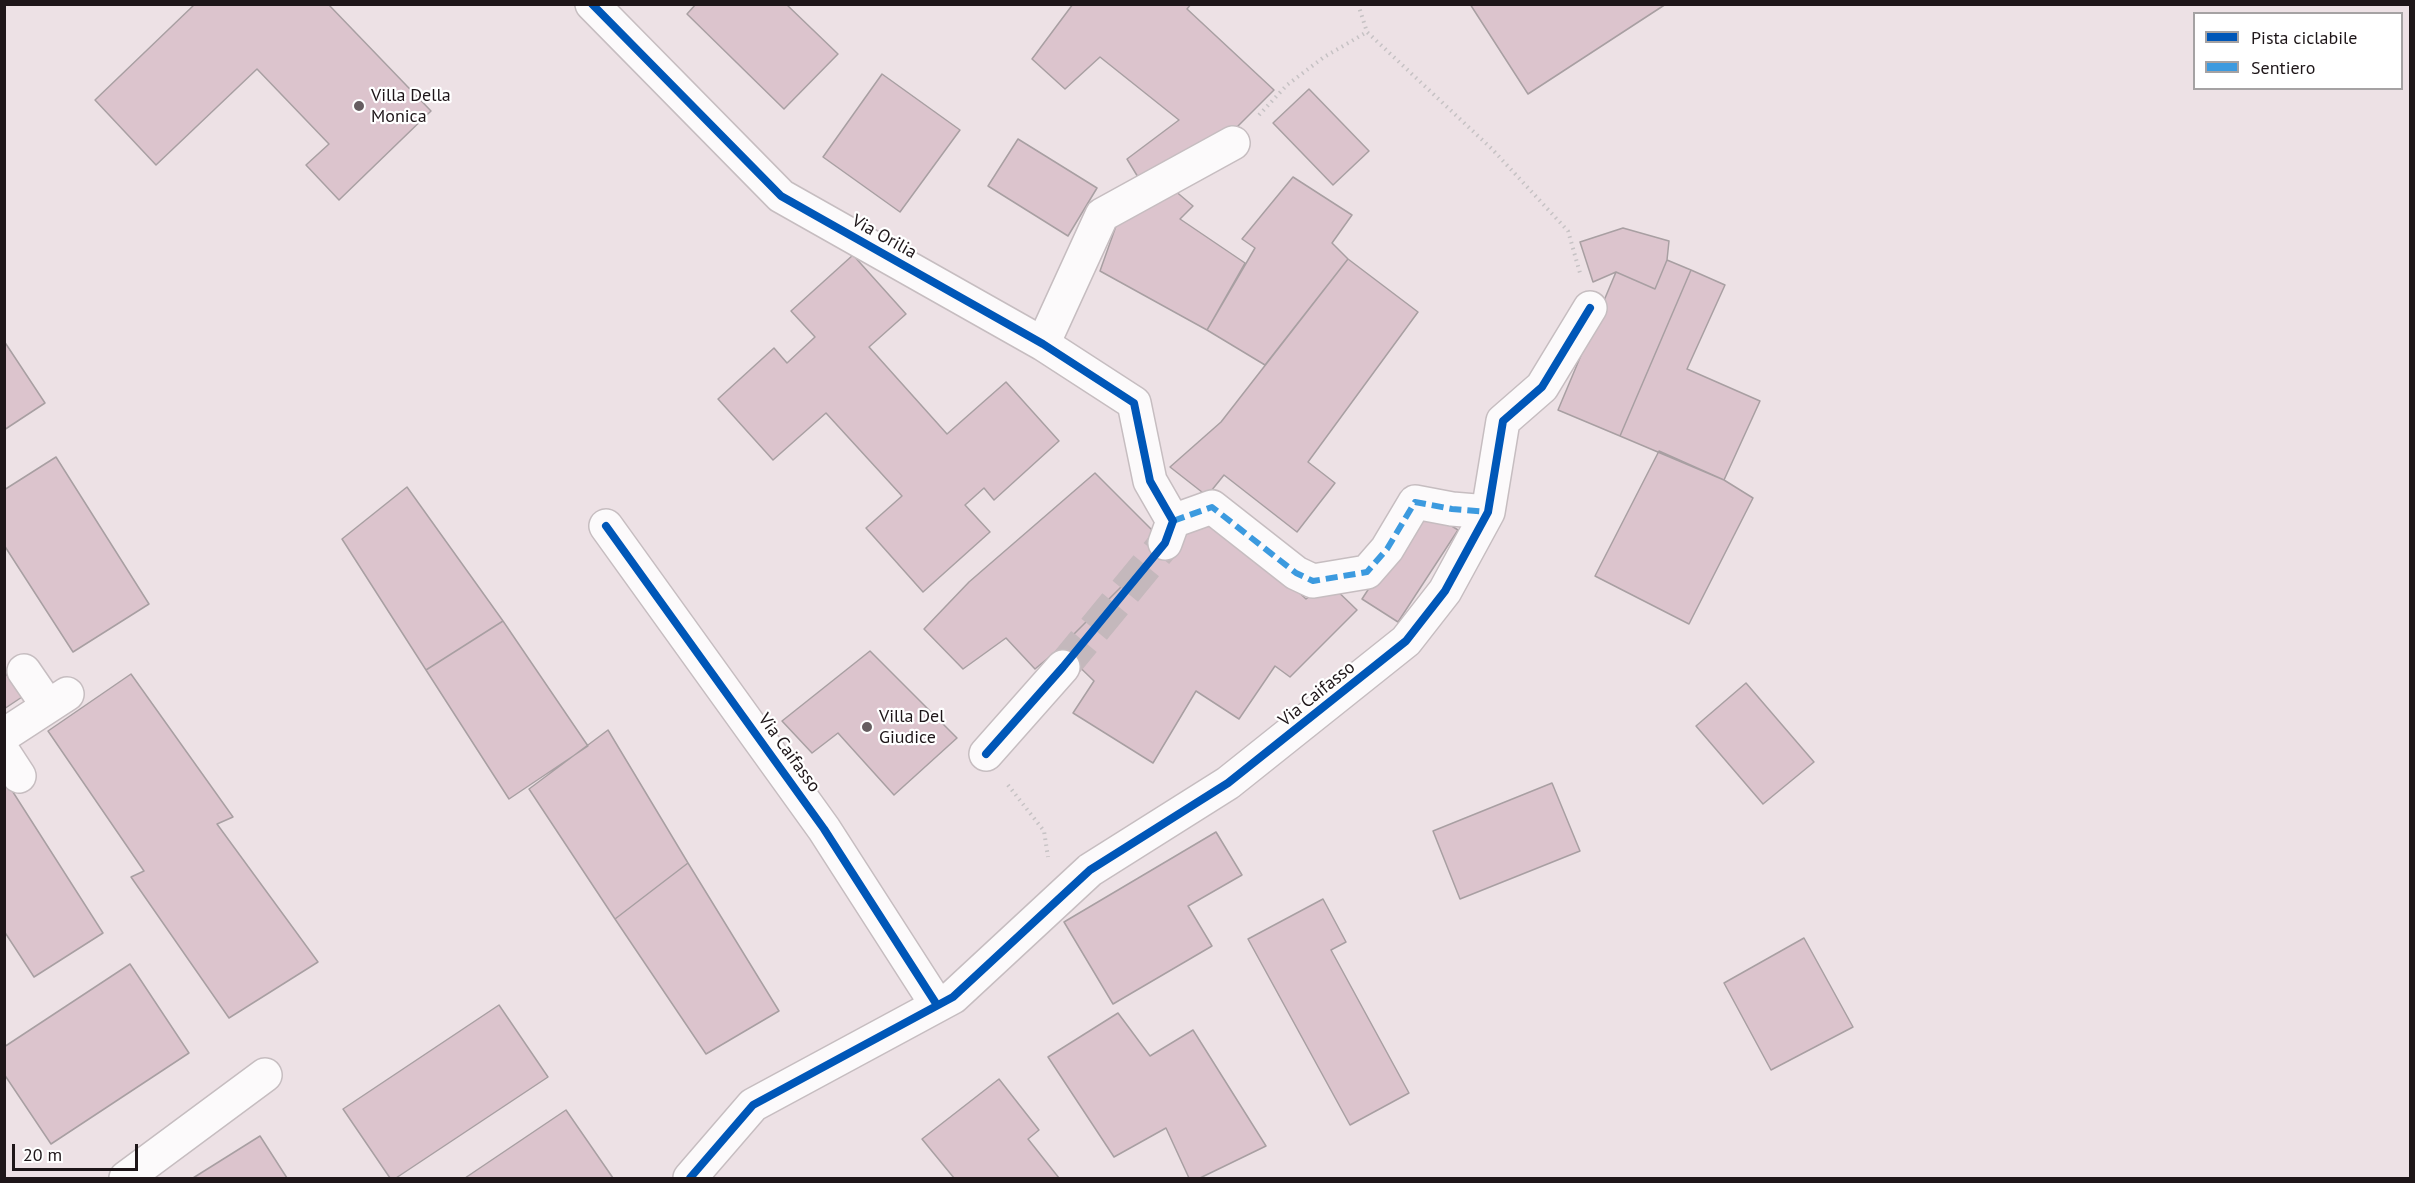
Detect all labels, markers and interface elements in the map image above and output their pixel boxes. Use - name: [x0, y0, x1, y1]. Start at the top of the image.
- legend: [2193, 12, 2403, 90]
- text: Pista ciclabile: [2251, 26, 2358, 49]
- text: Sentiero: [2251, 56, 2315, 79]
- place label: Villa Della Monica: [371, 85, 451, 128]
- marker: Villa Della Monica: [352, 99, 366, 113]
- street label: Via Orilia: [848, 210, 920, 264]
- street label: Via Caifasso: [1274, 657, 1360, 731]
- place label: Villa Del Giudice: [879, 706, 944, 748]
- street label: Via Caifasso: [753, 709, 825, 797]
- marker: Villa Del Giudice: [860, 720, 874, 734]
- scale bar: [15, 1132, 141, 1170]
- text: 20 m: [23, 1143, 62, 1166]

